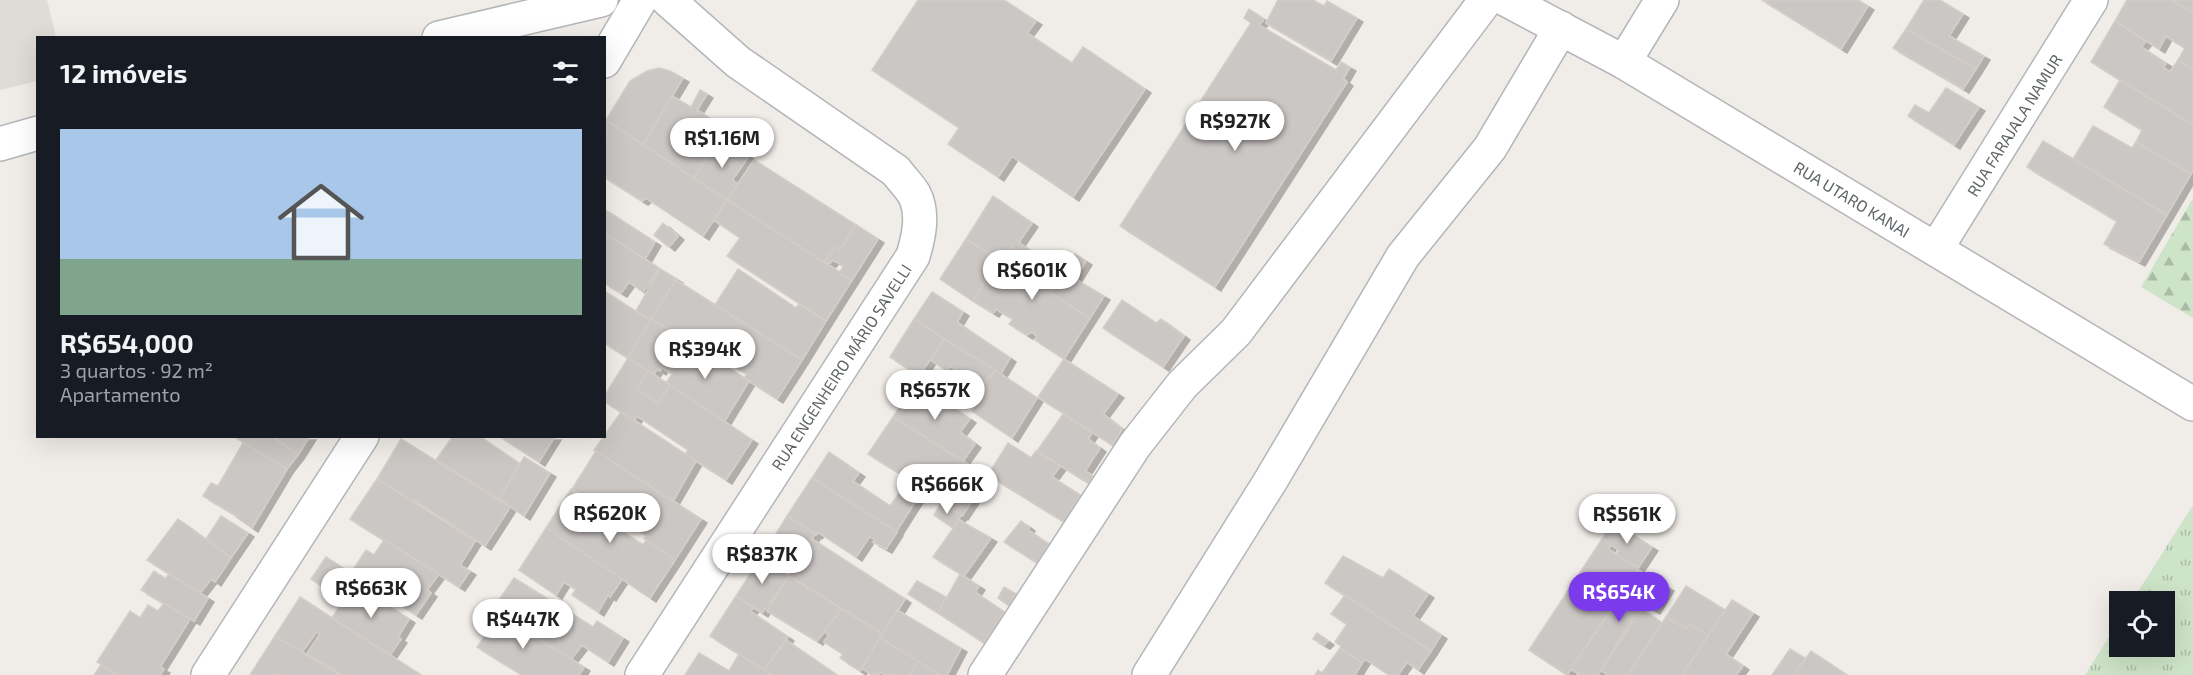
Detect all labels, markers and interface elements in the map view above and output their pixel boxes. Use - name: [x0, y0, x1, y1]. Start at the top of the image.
- street label: RUA FARAJALA NAMUR: [1963, 50, 2066, 199]
- icon: filters: [549, 56, 582, 89]
- text: 12 imóveis: [60, 57, 187, 88]
- pin: R$927K: [1186, 101, 1284, 152]
- text: R$927K: [1199, 108, 1271, 132]
- pin: R$1.16M: [667, 118, 777, 169]
- text: R$1.16M: [684, 125, 760, 149]
- street label: RUA UTARO KANAI: [1791, 157, 1913, 241]
- icon: home: [267, 168, 375, 276]
- pin: R$601K: [983, 250, 1081, 301]
- text: R$601K: [997, 257, 1067, 281]
- street label: RUA ENGENHEIRO MÁRIO SAVELLI: [767, 260, 915, 474]
- text: R$654,000: [60, 327, 194, 358]
- pin: R$394K: [656, 329, 754, 380]
- text: R$394K: [668, 336, 742, 360]
- text: 3 quartos · 92 m²: [60, 358, 213, 382]
- pin: R$657K: [886, 370, 984, 421]
- text: R$657K: [900, 377, 970, 401]
- text: Apartamento: [60, 382, 181, 406]
- pin: R$666K: [898, 464, 996, 515]
- text: R$666K: [911, 471, 983, 495]
- pin: R$620K: [561, 493, 659, 544]
- pin: R$561K: [1578, 494, 1676, 545]
- text: R$620K: [573, 500, 647, 524]
- text: R$561K: [1593, 501, 1661, 525]
- pin: R$837K: [713, 534, 811, 585]
- text: R$837K: [726, 541, 798, 565]
- pin: R$663K: [322, 568, 420, 619]
- pin: R$654K: [1570, 572, 1668, 623]
- text: R$663K: [335, 575, 407, 599]
- text: R$654K: [1583, 579, 1655, 603]
- map controls: [2109, 591, 2175, 657]
- button: locate: [2109, 591, 2175, 657]
- pin: R$447K: [474, 599, 572, 650]
- text: R$447K: [486, 606, 560, 630]

